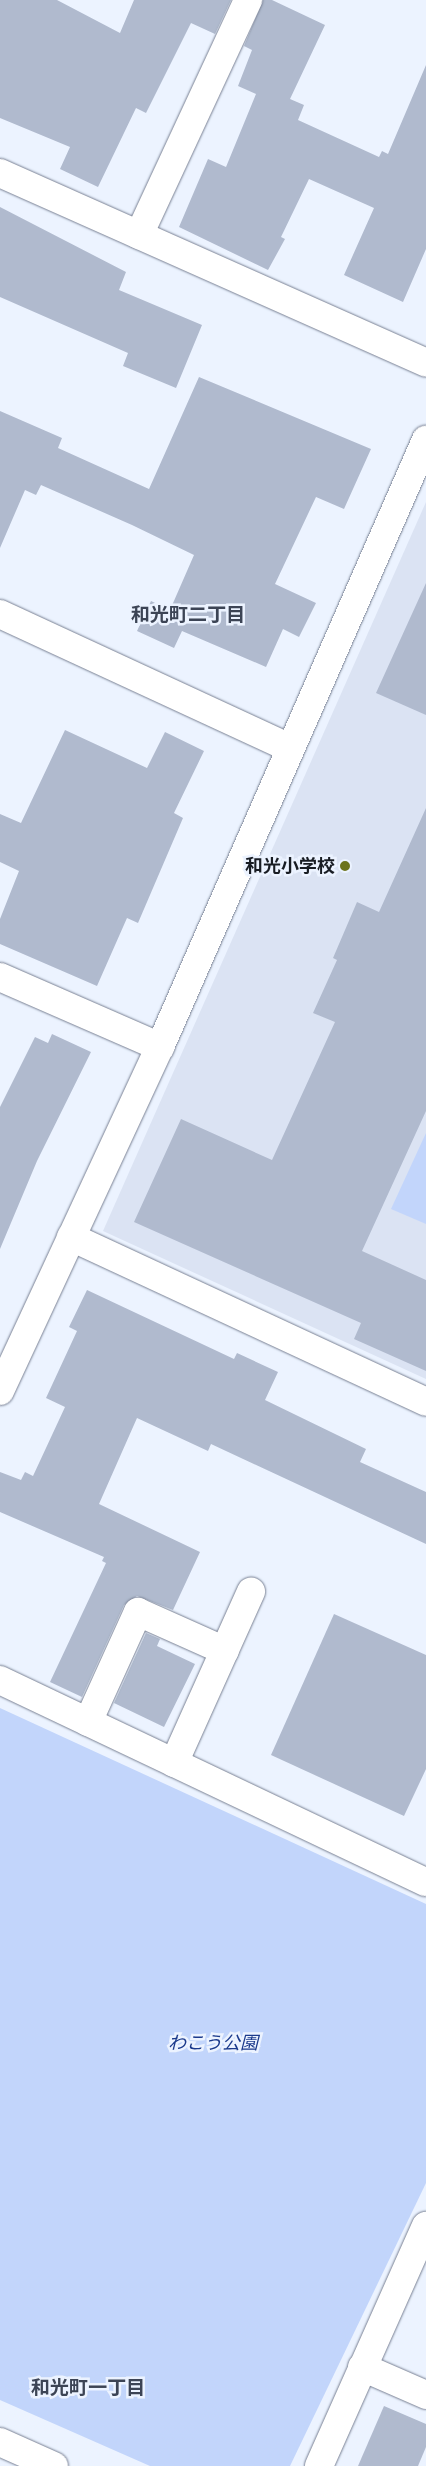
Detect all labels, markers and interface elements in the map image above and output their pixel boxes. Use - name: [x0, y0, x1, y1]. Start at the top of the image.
- district label: 和光町二丁目: [131, 604, 245, 626]
- place label: 和光小学校: [245, 855, 335, 877]
- marker: 和光小学校: [339, 860, 351, 872]
- park label: わこう公園: [168, 2032, 258, 2054]
- district label: 和光町一丁目: [31, 2377, 145, 2399]

